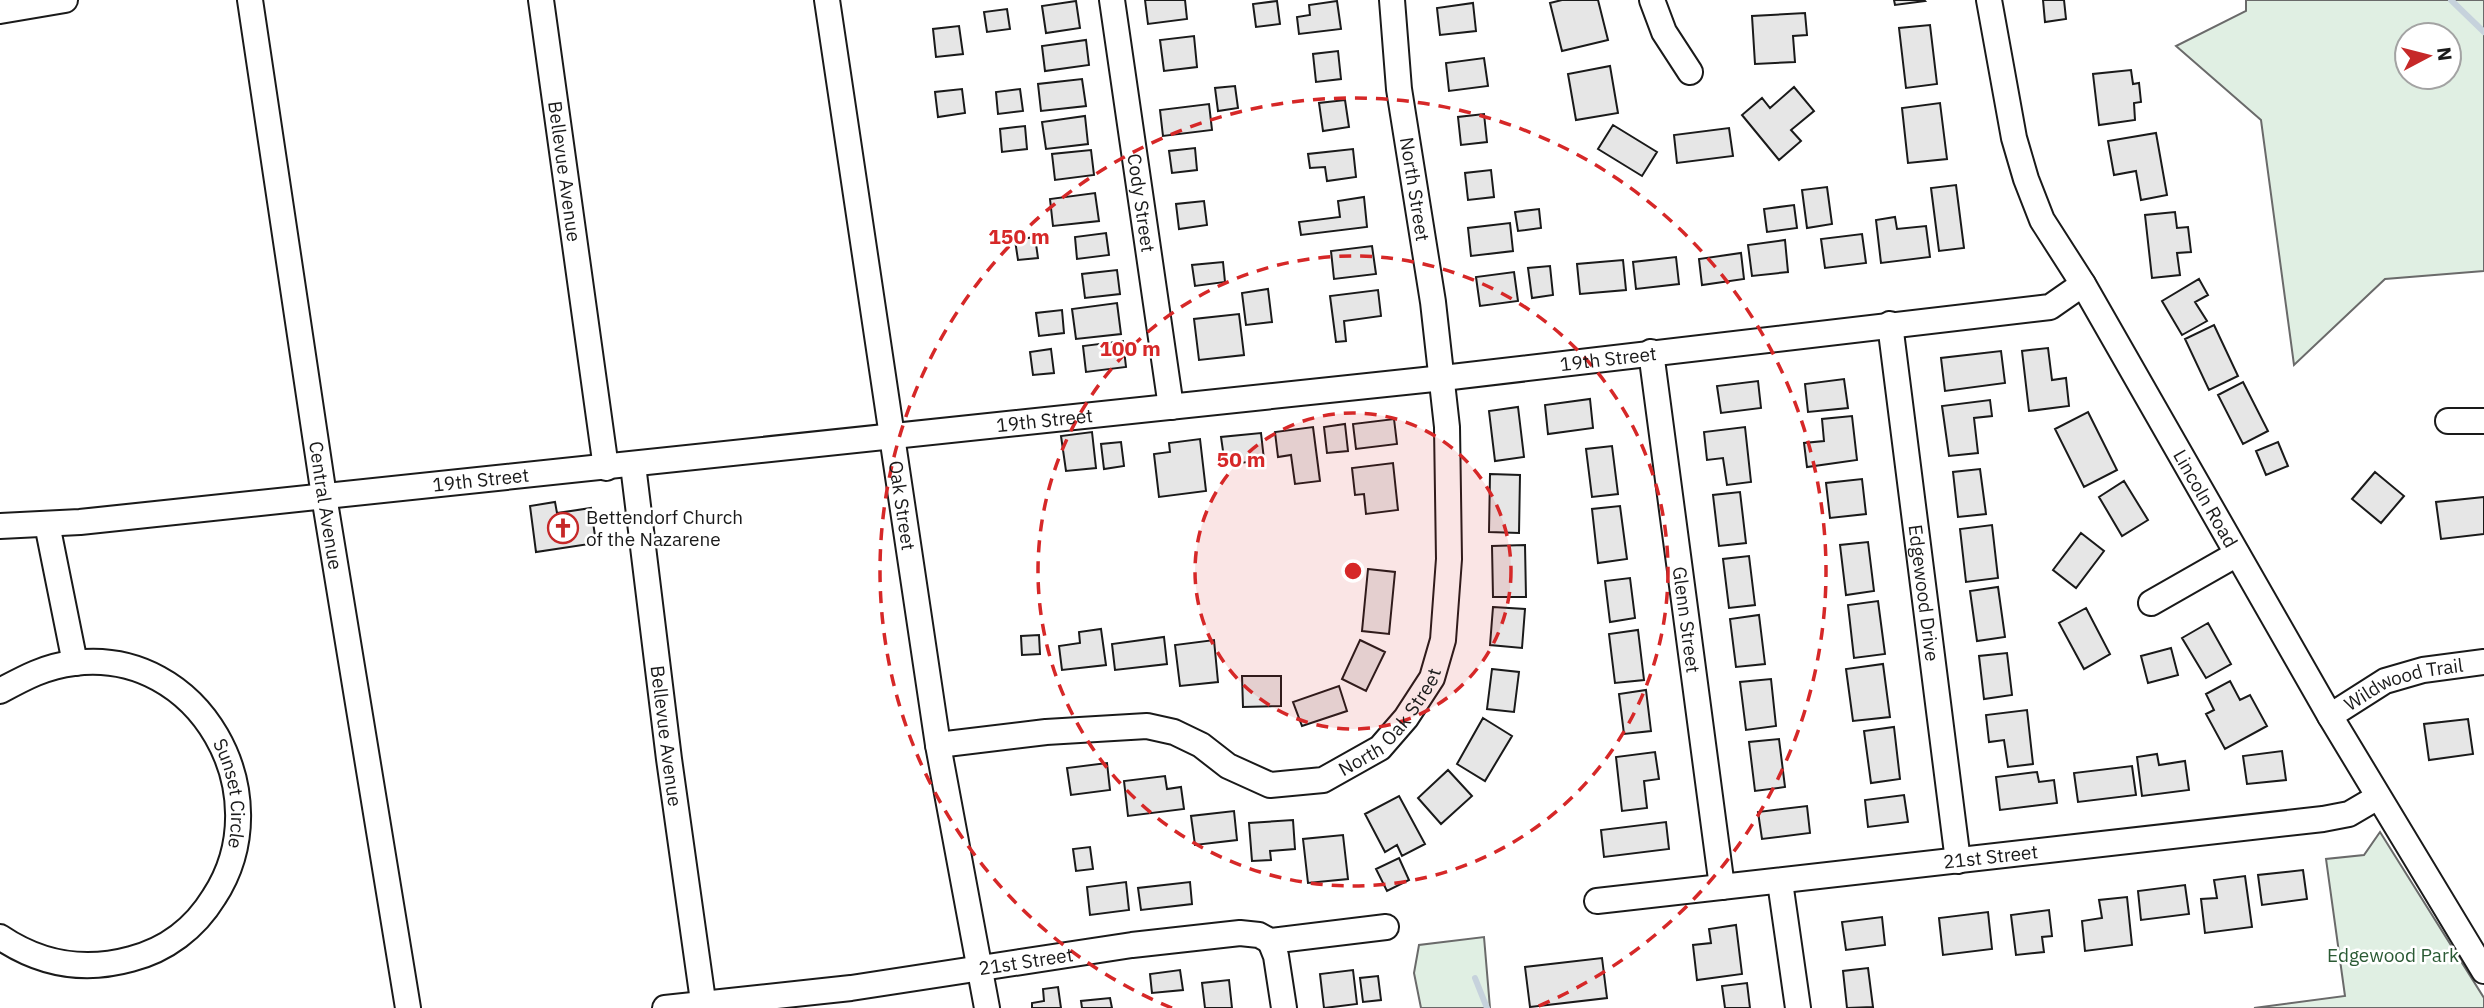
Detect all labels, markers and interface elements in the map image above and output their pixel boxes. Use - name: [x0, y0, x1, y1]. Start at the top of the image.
- north arrow: [2393, 21, 2463, 91]
- text: N: [2432, 46, 2458, 62]
- street label: Bellevue Avenue: [543, 99, 586, 243]
- street label: North Street: [1395, 135, 1435, 243]
- street label: Cody Street: [1122, 152, 1160, 254]
- text: 150 m: [988, 222, 1050, 250]
- text: 100 m: [1099, 334, 1161, 362]
- street label: 19th Street: [1559, 341, 1658, 376]
- street label: 19th Street: [995, 403, 1094, 437]
- street label: Central Avenue: [304, 439, 348, 571]
- text: 50 m: [1217, 445, 1265, 473]
- street label: Lincoln Road: [2168, 445, 2243, 552]
- street label: Oak Street: [884, 459, 921, 552]
- street label: 19th Street: [431, 463, 530, 497]
- place label: Bettendorf Church of the Nazarene: [586, 505, 743, 551]
- church icon: Bettendorf Church of the Nazarene: [546, 511, 580, 545]
- street label: Edgewood Drive: [1903, 523, 1945, 663]
- centre of rings: [1341, 559, 1365, 583]
- street label: Glenn Street: [1668, 565, 1705, 674]
- street label: Wildwood Trail: [2339, 653, 2465, 716]
- street label: Bellevue Avenue: [646, 664, 688, 808]
- street label: North Oak Street: [1334, 665, 1446, 781]
- street label: Sunset Circle: [208, 734, 250, 851]
- street label: 21st Street: [1942, 839, 2039, 874]
- street label: 21st Street: [977, 942, 1075, 980]
- park label: Edgewood Park: [2327, 943, 2459, 967]

